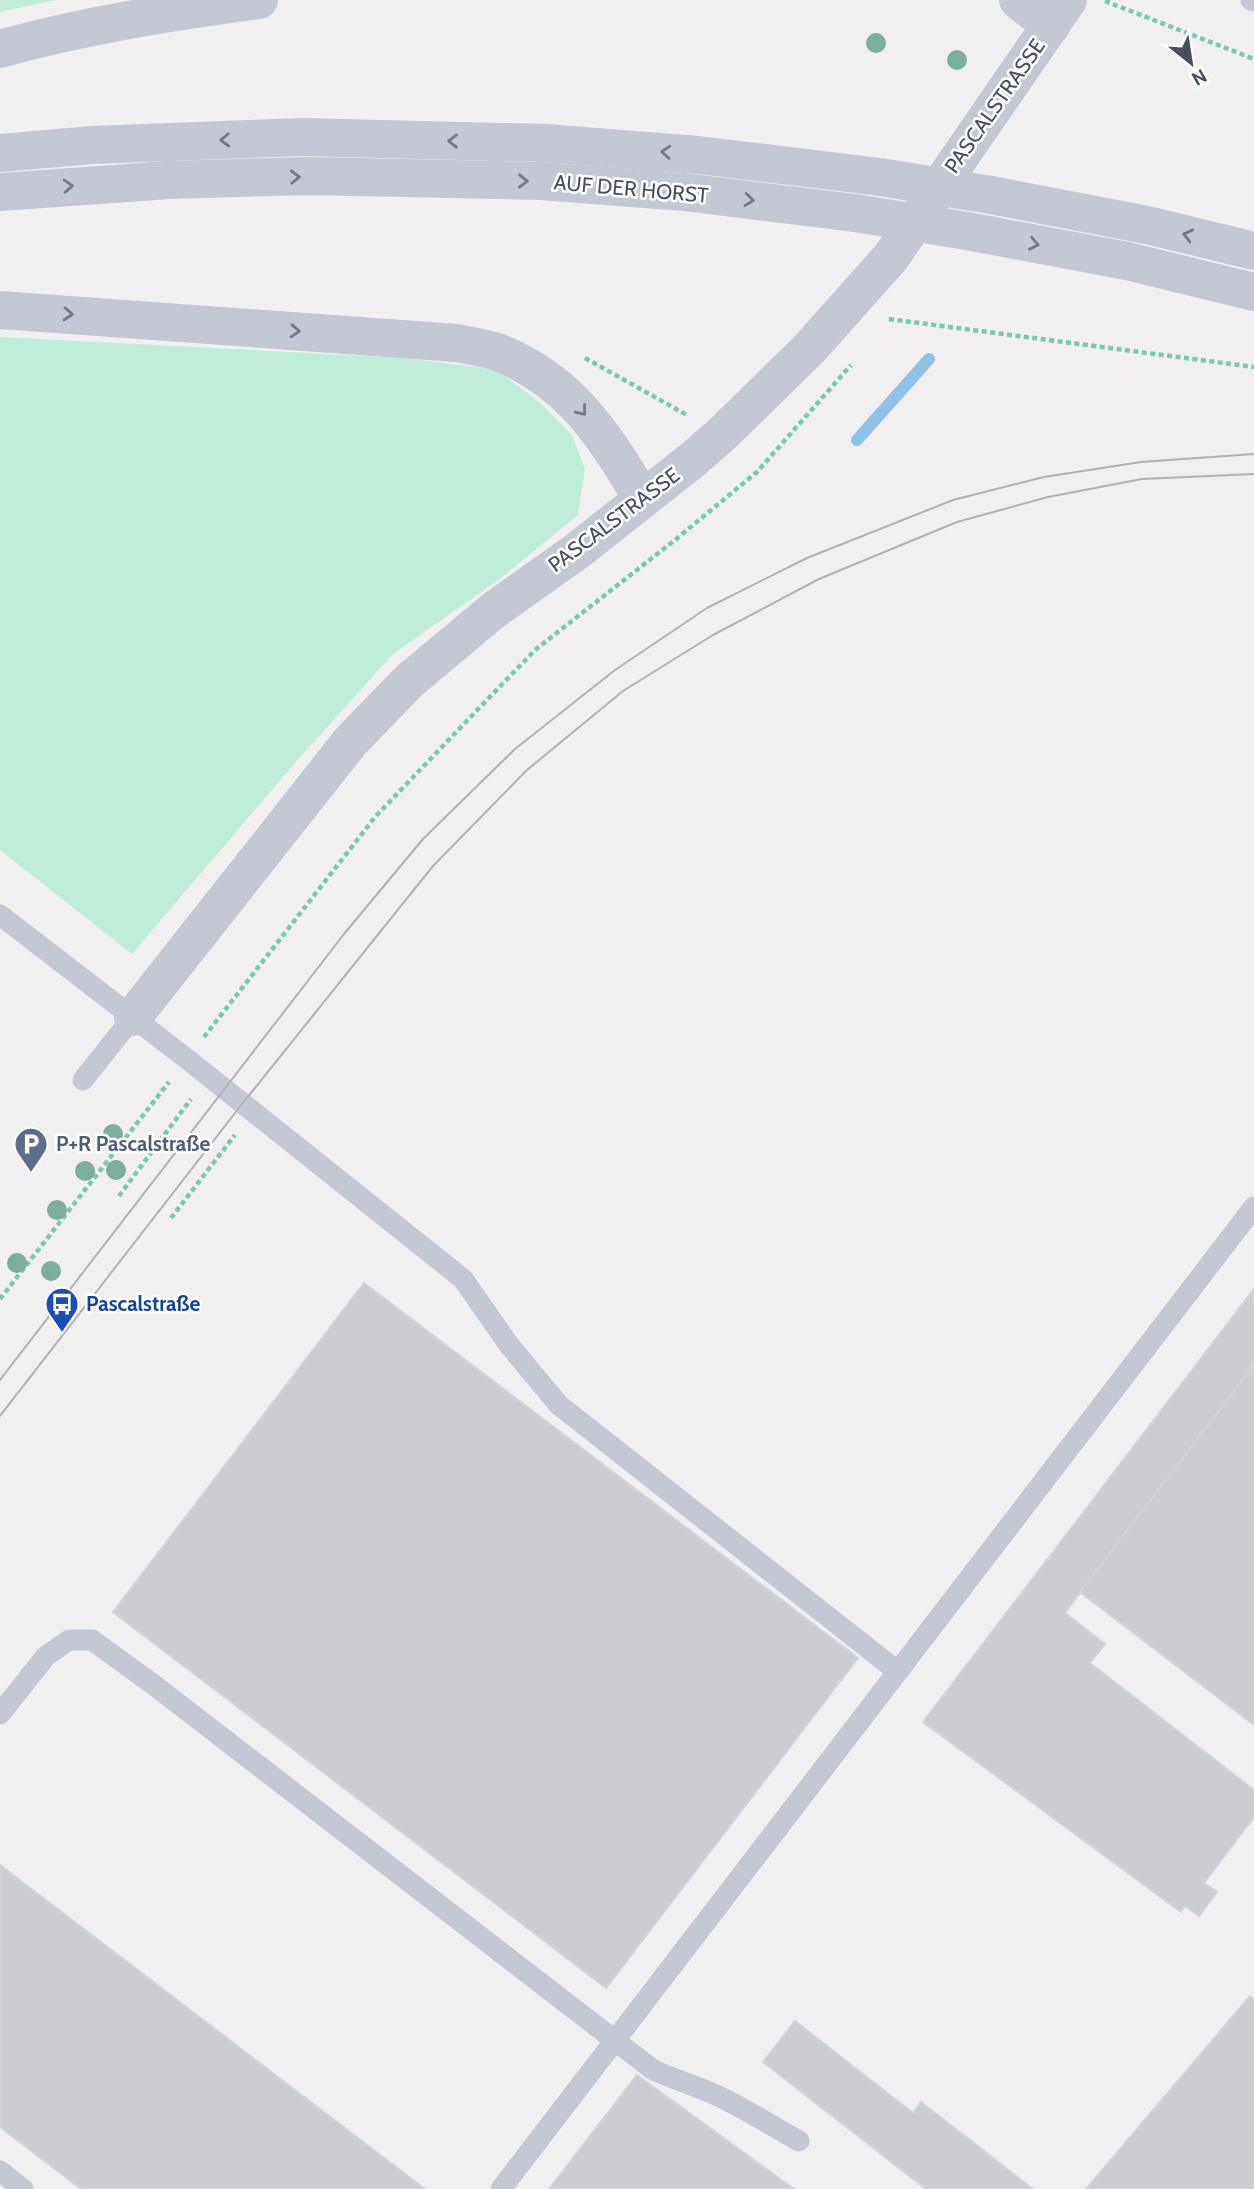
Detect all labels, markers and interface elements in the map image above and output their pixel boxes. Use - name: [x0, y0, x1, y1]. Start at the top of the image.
- north arrow: [1156, 28, 1226, 98]
- street label: PASCALSTRASSE: [939, 34, 1050, 178]
- text: N: [1188, 64, 1211, 91]
- one-way arrow: [220, 133, 231, 148]
- one-way arrow: [447, 133, 458, 149]
- one-way arrow: [660, 145, 671, 160]
- one-way arrow: [290, 169, 301, 184]
- street label: AUF DER HORST: [553, 169, 709, 208]
- one-way arrow: [518, 173, 528, 189]
- one-way arrow: [63, 179, 74, 194]
- one-way arrow: [743, 193, 755, 208]
- one-way arrow: [1182, 229, 1194, 243]
- one-way arrow: [1028, 235, 1040, 250]
- one-way arrow: [63, 306, 74, 321]
- one-way arrow: [290, 323, 301, 338]
- one-way arrow: [574, 403, 586, 416]
- street label: PASCALSTRASSE: [543, 462, 684, 577]
- parking icon: P+R Pascalstraße: [12, 1125, 50, 1174]
- place label: P+R Pascalstraße: [56, 1131, 210, 1156]
- bus stop icon: Pascalstraße: [43, 1285, 81, 1334]
- place label: Pascalstraße: [86, 1291, 201, 1316]

